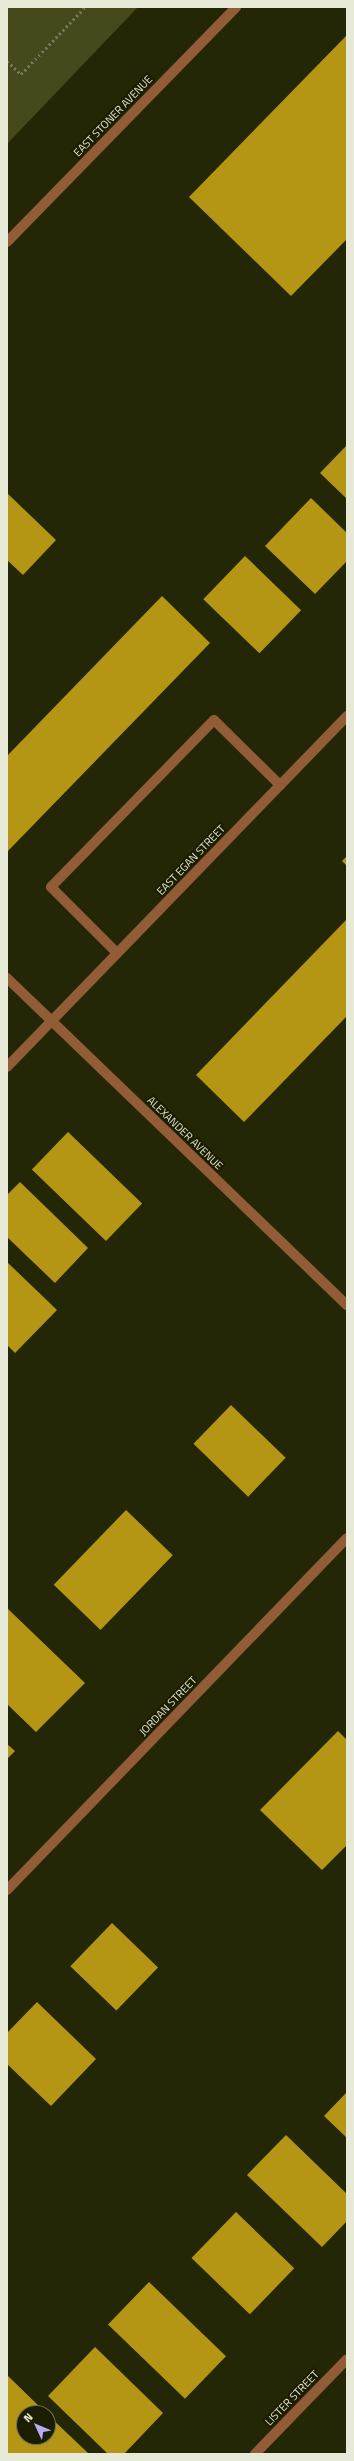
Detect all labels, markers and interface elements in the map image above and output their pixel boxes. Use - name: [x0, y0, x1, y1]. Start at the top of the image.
- street label: EAST STONER AVENUE: [71, 73, 155, 159]
- street label: EAST EGAN STREET: [154, 822, 228, 898]
- street label: ALEXANDER AVENUE: [145, 1094, 225, 1172]
- street label: JORDAN STREET: [136, 1674, 200, 1738]
- street label: LISTER STREET: [262, 2368, 322, 2428]
- north arrow: [16, 2405, 56, 2445]
- text: N: [20, 2409, 36, 2426]

